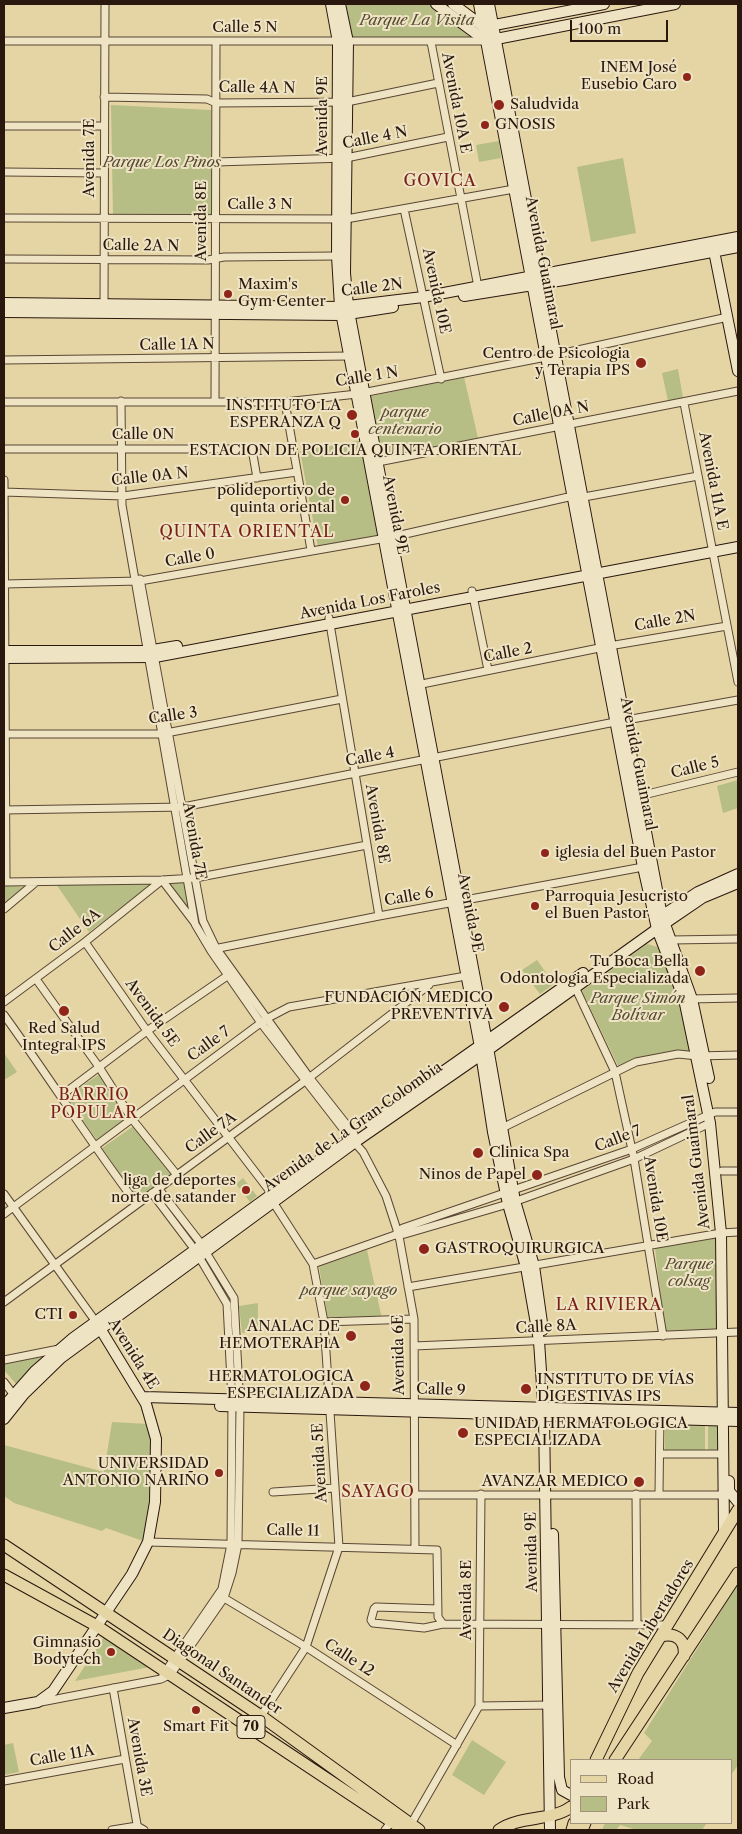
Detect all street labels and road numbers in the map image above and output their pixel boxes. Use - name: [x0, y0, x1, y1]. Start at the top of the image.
- street label: Calle 5 N: [212, 19, 278, 37]
- street label: Avenida 10A E: [437, 51, 475, 155]
- street label: Avenida 9E: [314, 76, 332, 156]
- street label: Calle 4A N: [218, 78, 296, 98]
- street label: Avenida 7E: [81, 118, 99, 198]
- street label: Calle 4 N: [341, 123, 409, 153]
- street label: Avenida 8E: [193, 181, 211, 261]
- street label: Avenida Guaimaral: [521, 195, 565, 331]
- street label: Calle 3 N: [227, 196, 293, 214]
- street label: Calle 2A N: [102, 236, 180, 256]
- street label: Avenida 10E: [418, 246, 454, 336]
- street label: Calle 2N: [340, 275, 404, 301]
- street label: Calle 1A N: [139, 335, 215, 355]
- street label: Calle 1 N: [334, 363, 400, 391]
- street label: Calle 0A N: [511, 398, 591, 430]
- street label: Calle 0N: [112, 426, 174, 444]
- street label: Avenida 11A E: [695, 430, 731, 532]
- street label: Calle 0A N: [110, 464, 190, 490]
- street label: Avenida 9E: [378, 474, 412, 556]
- street label: Calle 0: [164, 545, 216, 571]
- street label: Avenida Los Faroles: [298, 579, 442, 623]
- street label: Calle 2N: [633, 607, 697, 635]
- street label: Calle 2: [482, 639, 534, 667]
- street label: Avenida Guaimaral: [616, 696, 660, 832]
- street label: Calle 3: [147, 704, 199, 728]
- street label: Calle 4: [344, 743, 396, 771]
- street label: Calle 5: [669, 753, 721, 783]
- street label: Avenida 8E: [361, 783, 393, 865]
- street label: Avenida 7E: [178, 801, 210, 881]
- street label: Avenida 9E: [453, 872, 487, 954]
- street label: Calle 6: [383, 884, 435, 910]
- street label: Calle 6A: [46, 905, 104, 957]
- street label: Avenida 5E: [121, 975, 183, 1051]
- street label: Calle 7: [184, 1023, 234, 1065]
- street label: Avenida de La Gran Colombia: [260, 1058, 446, 1196]
- street label: Avenida Guaimaral: [680, 1094, 714, 1230]
- street label: Calle 7A: [182, 1108, 240, 1158]
- street label: Calle 7: [592, 1122, 644, 1156]
- street label: Avenida 10E: [639, 1154, 671, 1244]
- street label: Avenida 4E: [104, 1315, 162, 1393]
- street label: Avenida 6E: [389, 1315, 409, 1395]
- street label: Calle 8A: [515, 1316, 577, 1338]
- street label: Calle 9: [416, 1380, 466, 1400]
- street label: Avenida 5E: [309, 1423, 331, 1503]
- street label: Avenida 9E: [522, 1512, 542, 1592]
- street label: Calle 11: [266, 1522, 320, 1540]
- street label: Avenida Libertadores: [604, 1556, 698, 1696]
- street label: Avenida 8E: [458, 1560, 476, 1640]
- street label: Diagonal Santander: [159, 1625, 285, 1719]
- street label: Calle 12: [321, 1635, 377, 1681]
- road number: 70: [237, 1715, 265, 1738]
- street label: Avenida 3E: [123, 1716, 155, 1798]
- street label: Calle 11A: [28, 1741, 96, 1771]

